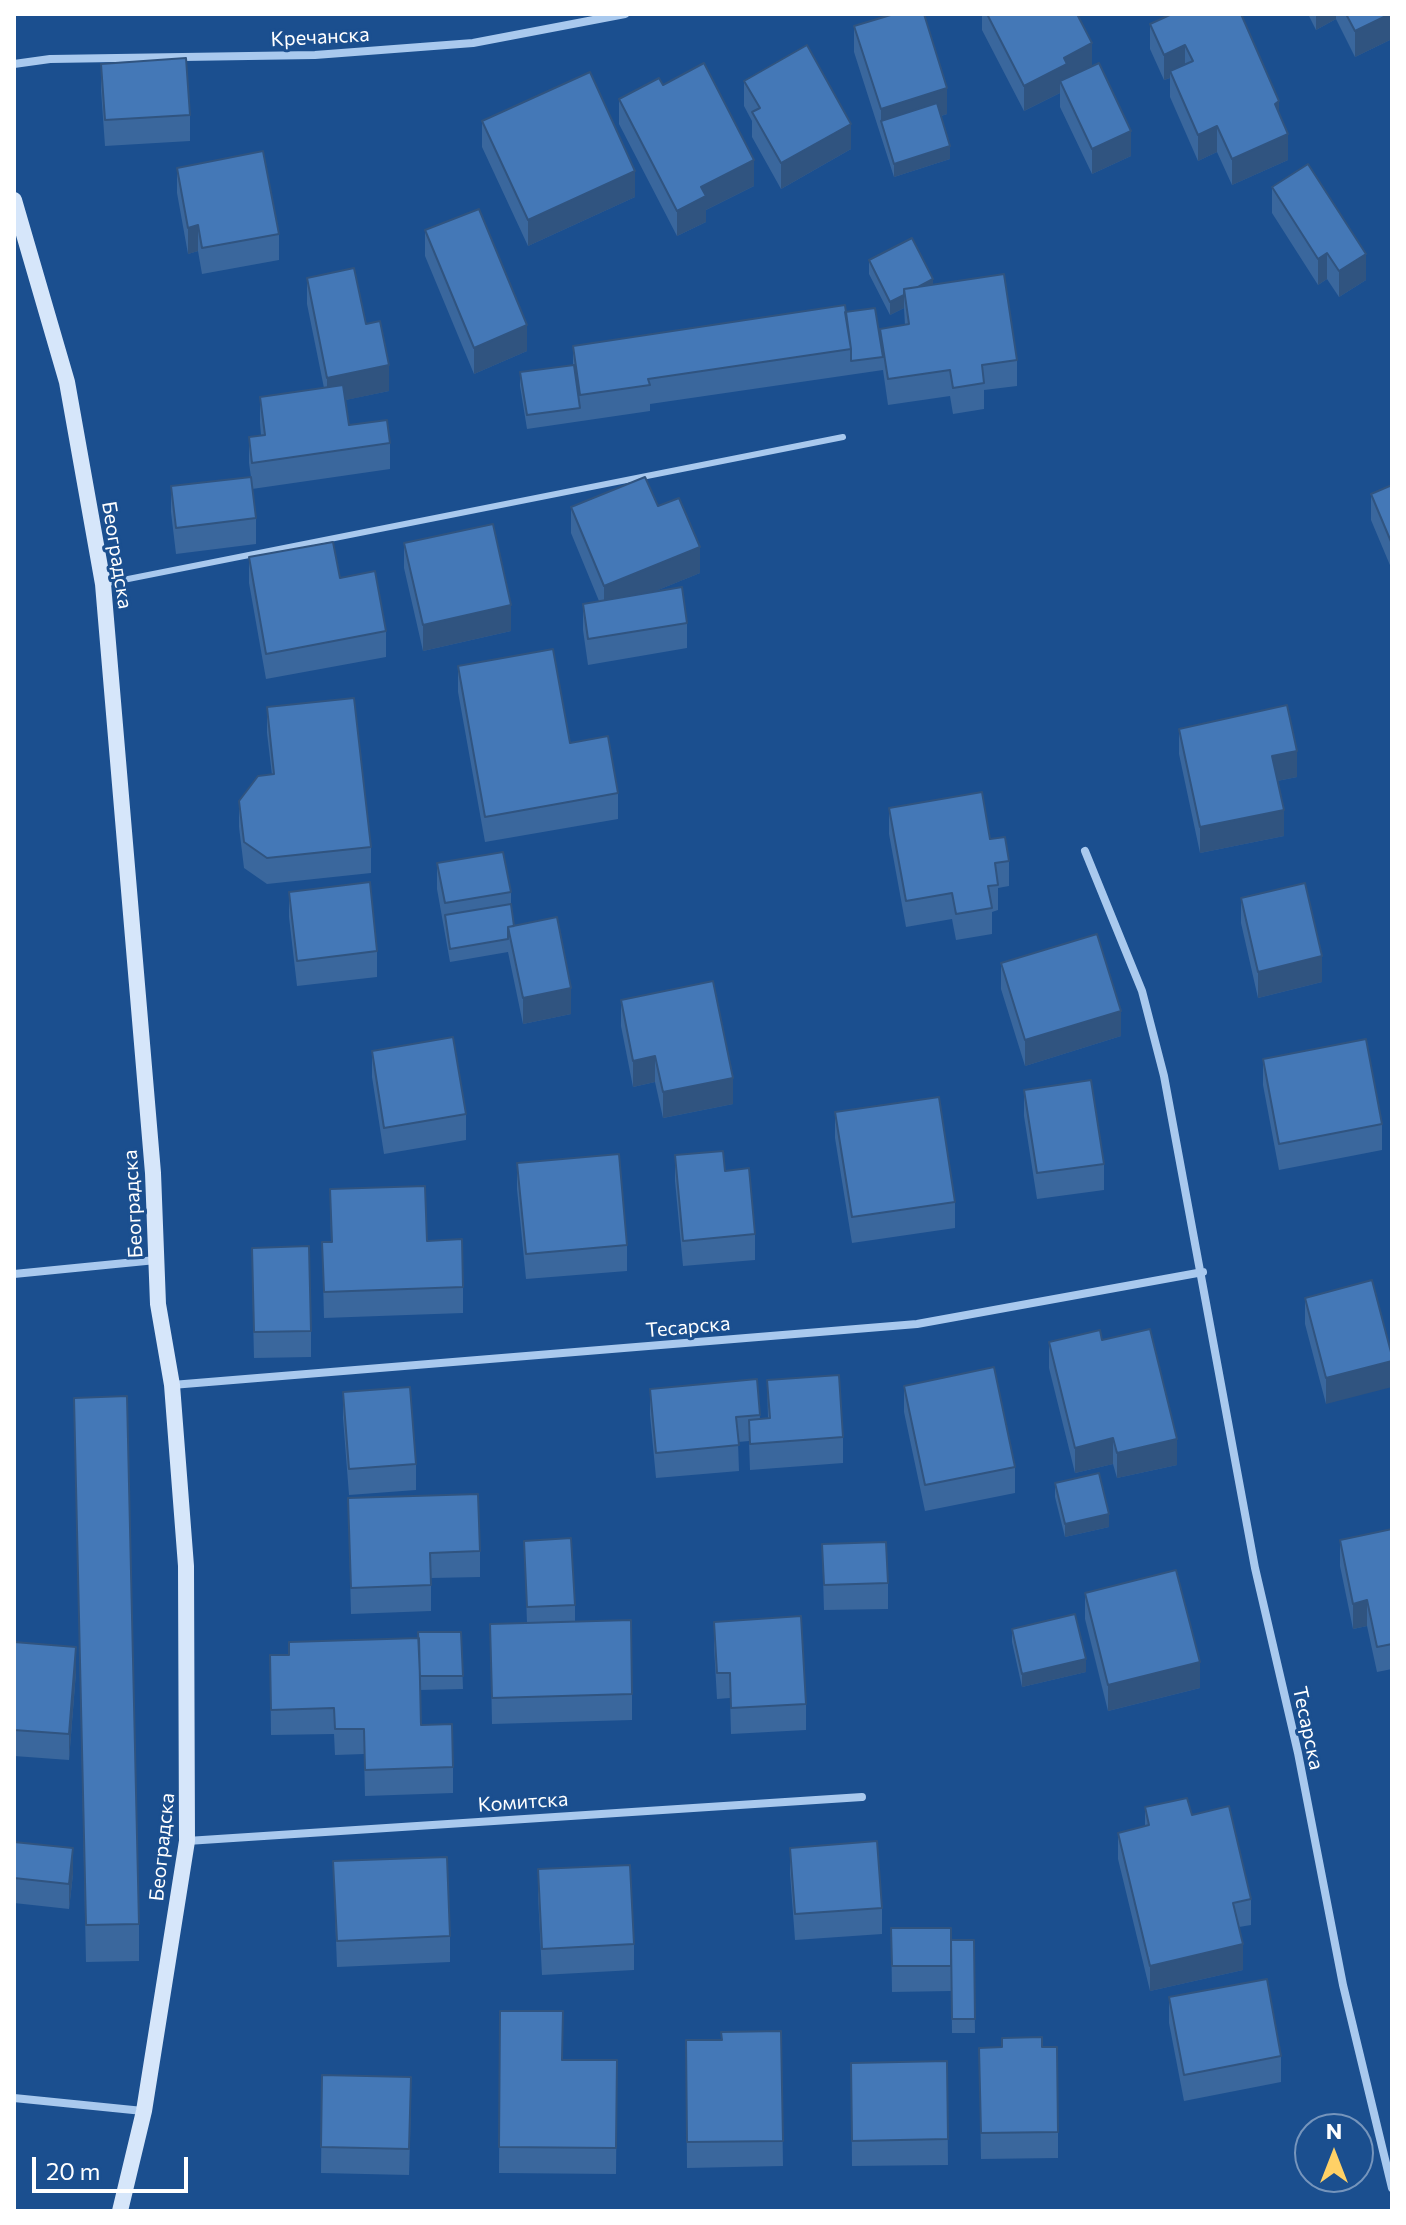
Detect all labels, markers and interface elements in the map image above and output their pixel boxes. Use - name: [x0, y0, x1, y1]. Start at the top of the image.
- street label: Кречанска: [270, 22, 370, 52]
- street label: Београдска: [97, 500, 137, 610]
- street label: Београдска: [118, 1149, 148, 1259]
- street label: Тесарска: [645, 1311, 731, 1343]
- street label: Тесарска: [1287, 1684, 1329, 1772]
- street label: Комитска: [477, 1787, 569, 1817]
- street label: Београдска: [144, 1792, 180, 1902]
- north arrow: [1294, 2113, 1374, 2193]
- text: N: [1326, 2117, 1342, 2144]
- scale bar: [36, 2141, 192, 2191]
- text: 20 m: [46, 2156, 100, 2185]

